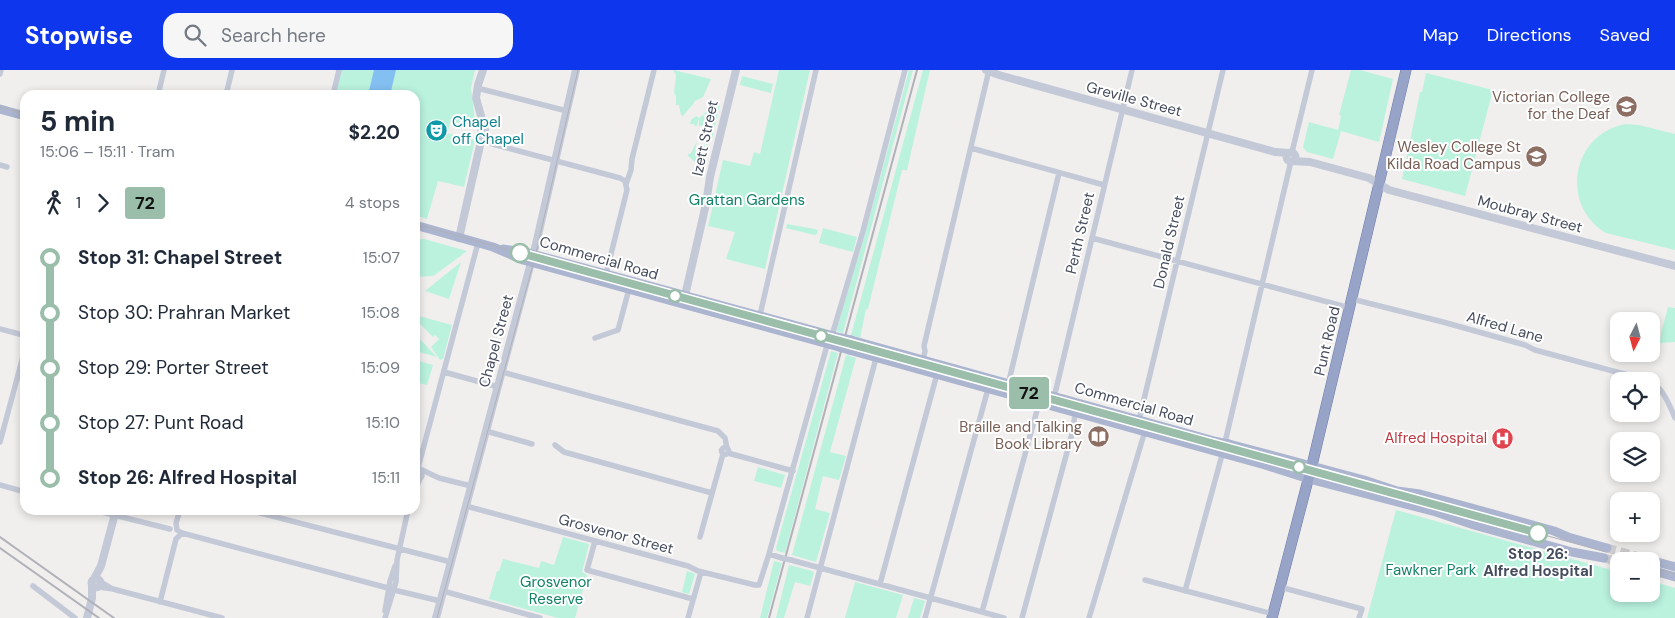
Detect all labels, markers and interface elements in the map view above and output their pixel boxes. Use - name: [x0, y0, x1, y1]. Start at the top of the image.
- search box: [163, 13, 513, 58]
- text: Stopwise: [25, 20, 133, 51]
- icon: search: [181, 21, 209, 49]
- text: Search here: [221, 23, 326, 48]
- text: Map: [1423, 23, 1459, 47]
- text: Directions: [1487, 23, 1572, 47]
- text: Saved: [1600, 23, 1650, 47]
- street label: Greville Street: [1084, 77, 1184, 121]
- place label: Victorian College for the Deaf: [1492, 87, 1610, 124]
- school or university icon: Victorian College for the Deaf: [1614, 94, 1638, 118]
- street label: Izett Street: [687, 98, 723, 178]
- text: 5 min: [40, 103, 115, 140]
- place label: Chapel off Chapel: [452, 112, 524, 149]
- theatre icon: Chapel off Chapel: [424, 119, 448, 143]
- text: $2.20: [349, 120, 400, 145]
- place label: Wesley College St Kilda Road Campus: [1387, 137, 1521, 174]
- text: 15:06 – 15:11 · Tram: [40, 141, 175, 162]
- school or university icon: Wesley College St Kilda Road Campus: [1525, 144, 1549, 168]
- icon: walk: [40, 189, 68, 217]
- icon: forward: [89, 189, 117, 217]
- park label: Grattan Gardens: [689, 190, 805, 210]
- street label: Perth Street: [1061, 190, 1099, 276]
- street label: Moubray Street: [1475, 190, 1585, 238]
- text: 72: [135, 191, 155, 215]
- text: 1: [76, 192, 81, 213]
- text: 4 stops: [345, 192, 400, 213]
- street label: Donald Street: [1149, 193, 1189, 291]
- street label: Commercial Road: [537, 231, 661, 285]
- unlabelled marker: [510, 243, 530, 263]
- text: Stop 31: Chapel Street: [78, 245, 282, 270]
- text: 15:07: [363, 247, 400, 268]
- unlabelled marker: [668, 289, 682, 303]
- street label: Chapel Street: [474, 292, 518, 390]
- text: Stop 30: Prahran Market: [78, 300, 290, 325]
- text: 15:08: [361, 302, 400, 323]
- street label: Punt Road: [1309, 304, 1345, 378]
- street label: Alfred Lane: [1464, 307, 1546, 347]
- north arrow: [1610, 312, 1660, 362]
- map controls: [1610, 312, 1660, 602]
- unlabelled marker: [814, 329, 828, 343]
- text: Stop 29: Porter Street: [78, 355, 269, 380]
- text: 15:09: [361, 357, 400, 378]
- button: locate: [1610, 372, 1660, 422]
- line badge: 72: [1006, 377, 1052, 409]
- street label: Commercial Road: [1072, 377, 1196, 431]
- text: 72: [1019, 381, 1039, 405]
- text: Stop 27: Punt Road: [78, 410, 244, 435]
- text: 15:10: [366, 412, 400, 433]
- place label: Braille and Talking Book Library: [959, 417, 1083, 454]
- library icon: Braille and Talking Book Library: [1086, 424, 1110, 448]
- hospital icon: Alfred Hospital: [1491, 426, 1515, 450]
- place label: Alfred Hospital: [1384, 428, 1487, 448]
- button: layers: [1610, 432, 1660, 482]
- unlabelled marker: [1292, 460, 1306, 474]
- text: Stop 26: Alfred Hospital: [78, 465, 297, 490]
- text: 15:11: [372, 467, 400, 488]
- button: +: [1610, 492, 1660, 542]
- street label: Grosvenor Street: [556, 509, 676, 559]
- marker: Stop 26: Alfred Hospital: [1528, 523, 1548, 543]
- place label: Stop 26: Alfred Hospital: [1483, 544, 1593, 581]
- button: −: [1610, 552, 1660, 602]
- park label: Fawkner Park: [1386, 560, 1477, 580]
- park label: Grosvenor Reserve: [520, 572, 592, 609]

